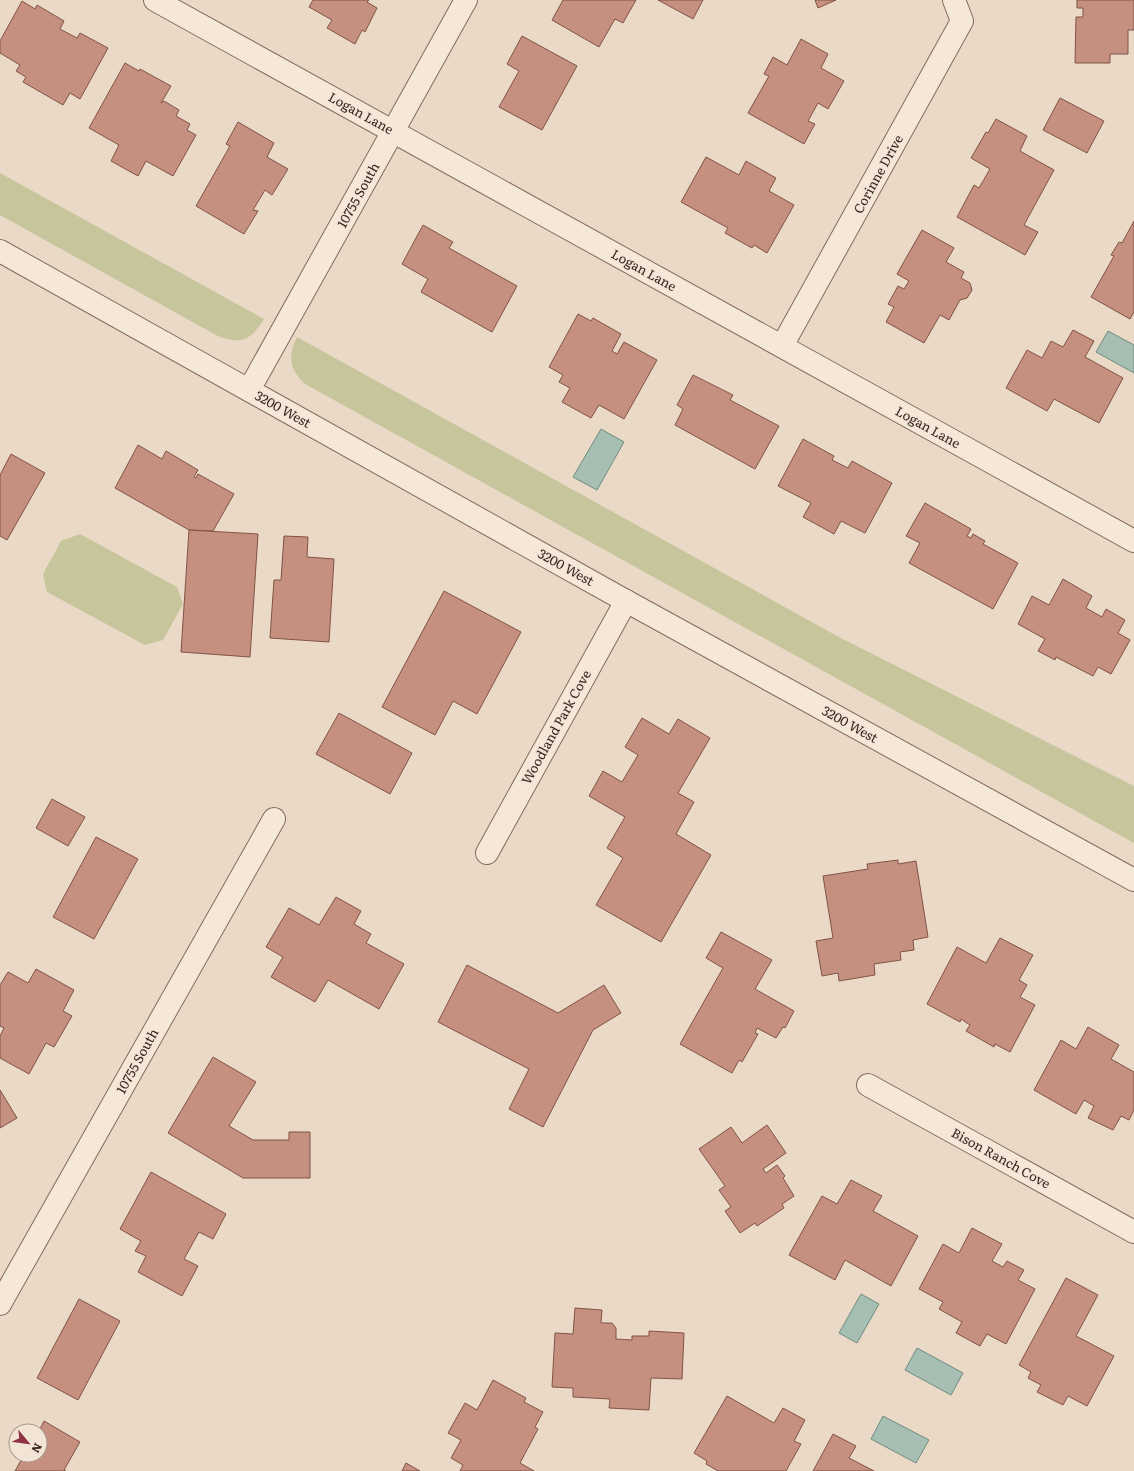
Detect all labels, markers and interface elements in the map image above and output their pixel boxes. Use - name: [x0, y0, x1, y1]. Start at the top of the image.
- street label: Logan Lane: [325, 87, 397, 138]
- street label: Corinne Drive: [848, 131, 907, 217]
- street label: 10755 South: [332, 158, 383, 231]
- street label: Logan Lane: [608, 244, 680, 295]
- street label: 3200 West: [252, 385, 315, 432]
- street label: Logan Lane: [892, 401, 964, 452]
- street label: 3200 West: [535, 543, 598, 590]
- street label: Woodland Park Cove: [516, 666, 595, 787]
- street label: 3200 West: [819, 700, 882, 747]
- street label: 10755 South: [111, 1024, 162, 1097]
- street label: Bison Ranch Cove: [948, 1123, 1054, 1193]
- north arrow: [8, 1423, 48, 1463]
- text: N: [28, 1440, 47, 1456]

